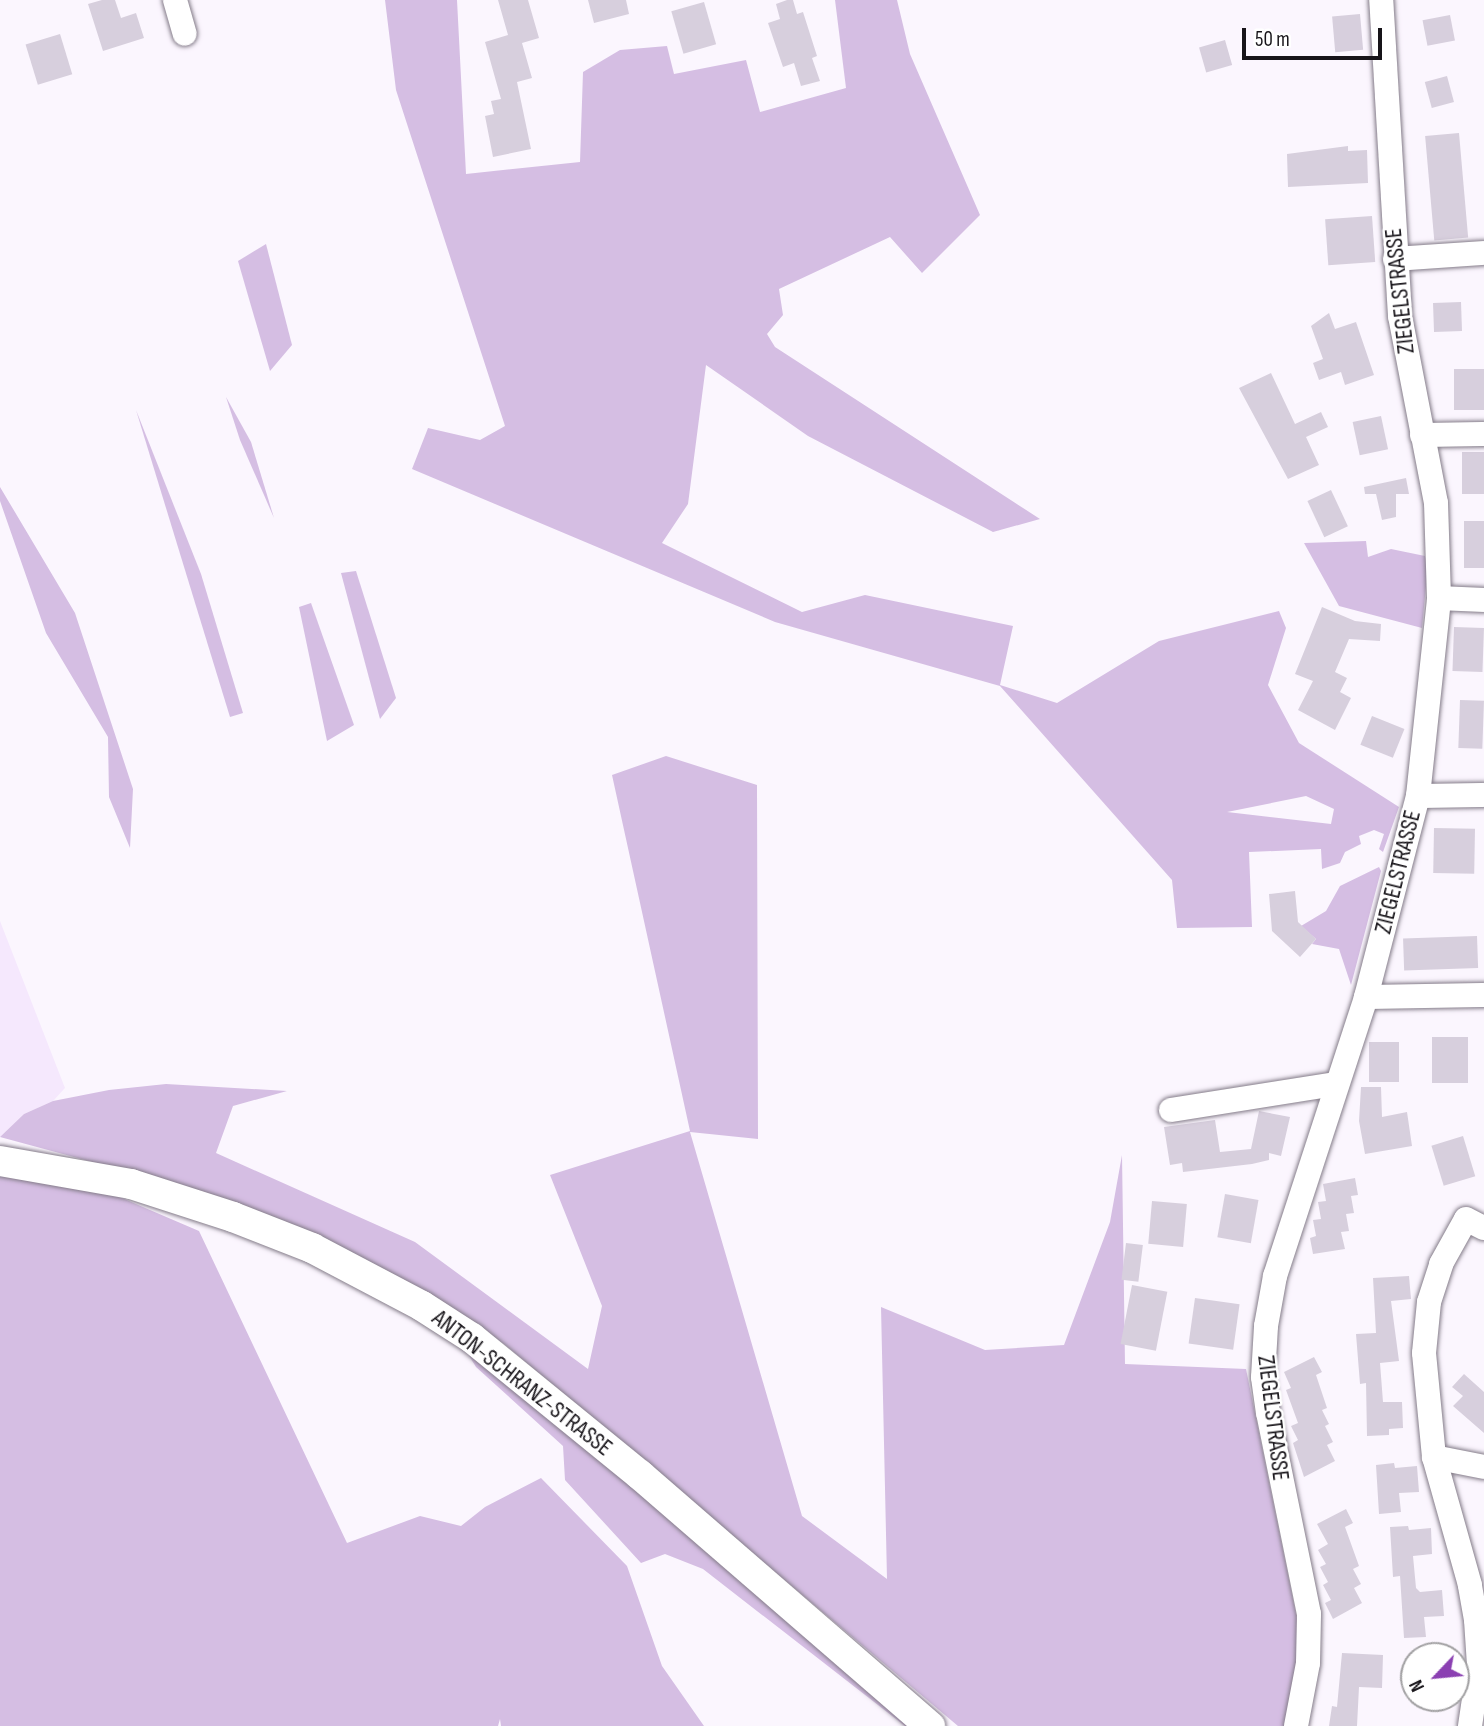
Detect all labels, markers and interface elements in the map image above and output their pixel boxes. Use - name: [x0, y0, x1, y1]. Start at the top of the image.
- scale bar: [1246, 14, 1386, 58]
- text: 50 m: [1255, 27, 1290, 52]
- street label: ZIEGELSTRASSE: [1379, 227, 1421, 355]
- street label: ZIEGELSTRASSE: [1369, 807, 1427, 937]
- street label: ANTON-SCHRANZ-STRASSE: [426, 1304, 618, 1462]
- street label: ZIEGELSTRASSE: [1251, 1354, 1295, 1482]
- north arrow: [1400, 1642, 1470, 1712]
- text: N: [1405, 1676, 1430, 1695]

